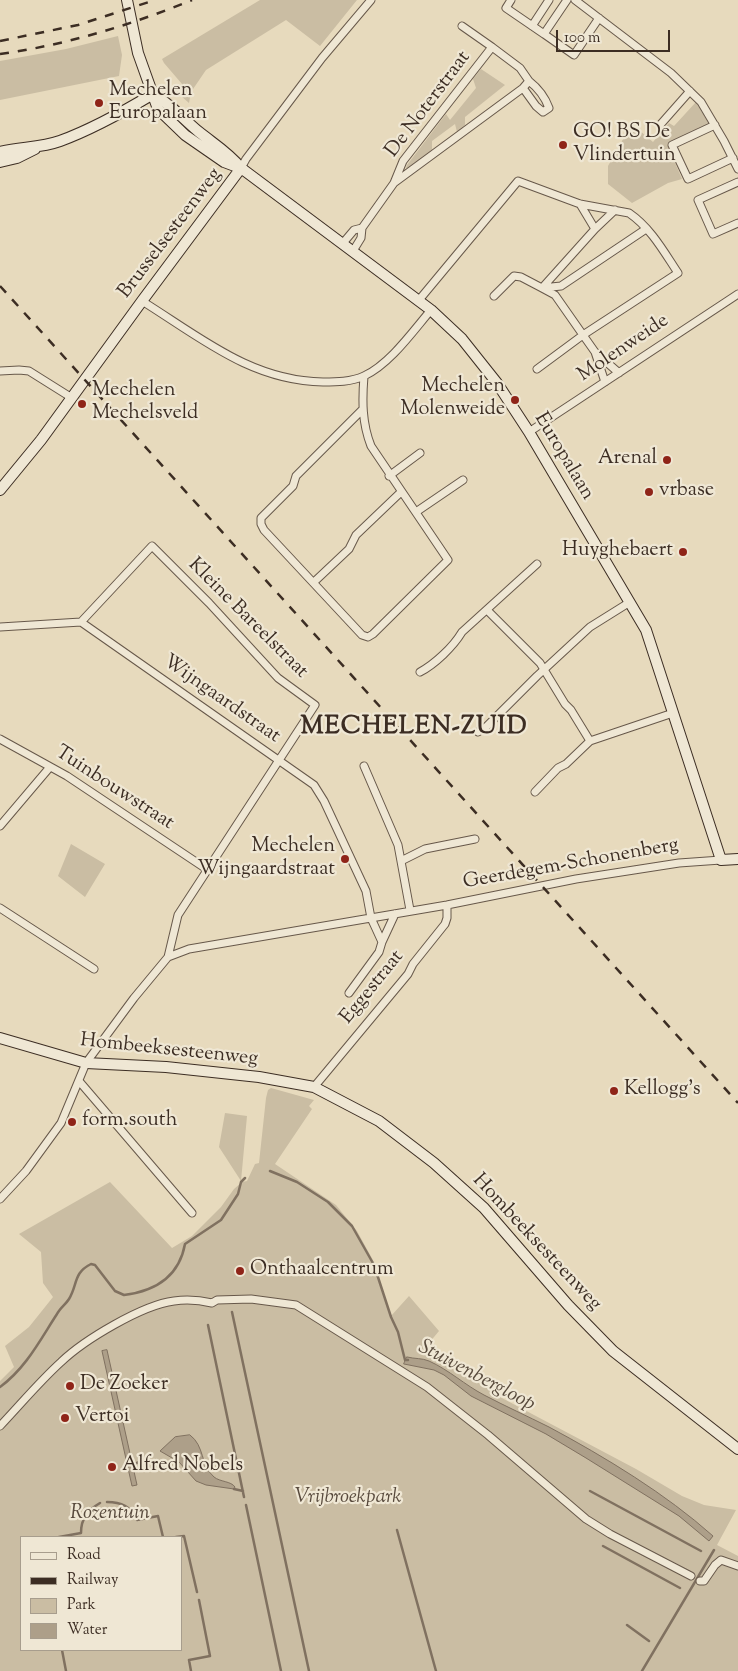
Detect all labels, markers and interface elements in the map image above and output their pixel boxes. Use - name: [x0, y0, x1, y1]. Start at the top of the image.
- scale bar: [558, 20, 672, 52]
- text: 100 m: [564, 28, 600, 49]
- street label: De Noterstraat: [381, 47, 477, 163]
- place label: Mechelen Europalaan: [109, 80, 207, 127]
- marker: Mechelen Europalaan: [93, 97, 105, 109]
- place label: GO! BS De Vlindertuin: [573, 122, 676, 169]
- marker: GO! BS De Vlindertuin: [557, 139, 569, 151]
- street label: Brusselsesteenweg: [114, 164, 228, 304]
- street label: Molenweide: [574, 310, 674, 388]
- place label: Mechelen Molenweide: [400, 376, 505, 423]
- place label: Mechelen Mechelsveld: [92, 380, 198, 427]
- marker: Mechelen Molenweide: [509, 394, 521, 406]
- marker: Mechelen Mechelsveld: [76, 398, 88, 410]
- street label: Europalaan: [527, 409, 599, 505]
- place label: Arenal: [598, 448, 657, 472]
- marker: Arenal: [661, 454, 673, 466]
- place label: vrbase: [659, 480, 714, 504]
- marker: vrbase: [643, 486, 655, 498]
- place label: Huyghebaert: [562, 540, 673, 564]
- marker: Huyghebaert: [677, 546, 689, 558]
- street label: Kleine Bareelstraat: [182, 554, 312, 684]
- street label: Wijngaardstraat: [158, 651, 284, 749]
- district label: MECHELEN-ZUID: [299, 714, 529, 744]
- street label: Tuinbouwstraat: [50, 742, 178, 836]
- street label: Geerdegem-Schonenberg: [461, 834, 681, 896]
- place label: Mechelen Wijngaardstraat: [197, 836, 335, 883]
- marker: Mechelen Wijngaardstraat: [339, 853, 351, 865]
- street label: Eggestraat: [336, 946, 410, 1030]
- street label: Hombeeksesteenweg: [79, 1030, 259, 1072]
- place label: Kellogg's: [624, 1079, 701, 1103]
- marker: Kellogg's: [608, 1085, 620, 1097]
- place label: form.south: [82, 1110, 177, 1134]
- marker: form.south: [66, 1116, 78, 1128]
- street label: Hombeeksesteenweg: [466, 1169, 606, 1317]
- place label: Onthaalcentrum: [250, 1259, 393, 1283]
- marker: Onthaalcentrum: [234, 1265, 246, 1277]
- water label: Stuivenbergloop: [413, 1336, 539, 1418]
- place label: De Zoeker: [80, 1374, 168, 1398]
- marker: De Zoeker: [64, 1380, 76, 1392]
- place label: Vertoi: [75, 1406, 129, 1430]
- marker: Vertoi: [59, 1412, 71, 1424]
- place label: Alfred Nobels: [122, 1455, 243, 1479]
- marker: Alfred Nobels: [106, 1461, 118, 1473]
- park label: Vrijbroekpark: [295, 1487, 401, 1511]
- park label: Rozentuin: [70, 1503, 150, 1527]
- legend: [20, 1536, 182, 1651]
- text: Road: [67, 1545, 101, 1566]
- text: Railway: [67, 1570, 118, 1591]
- text: Park: [67, 1595, 96, 1616]
- text: Water: [67, 1620, 107, 1641]

